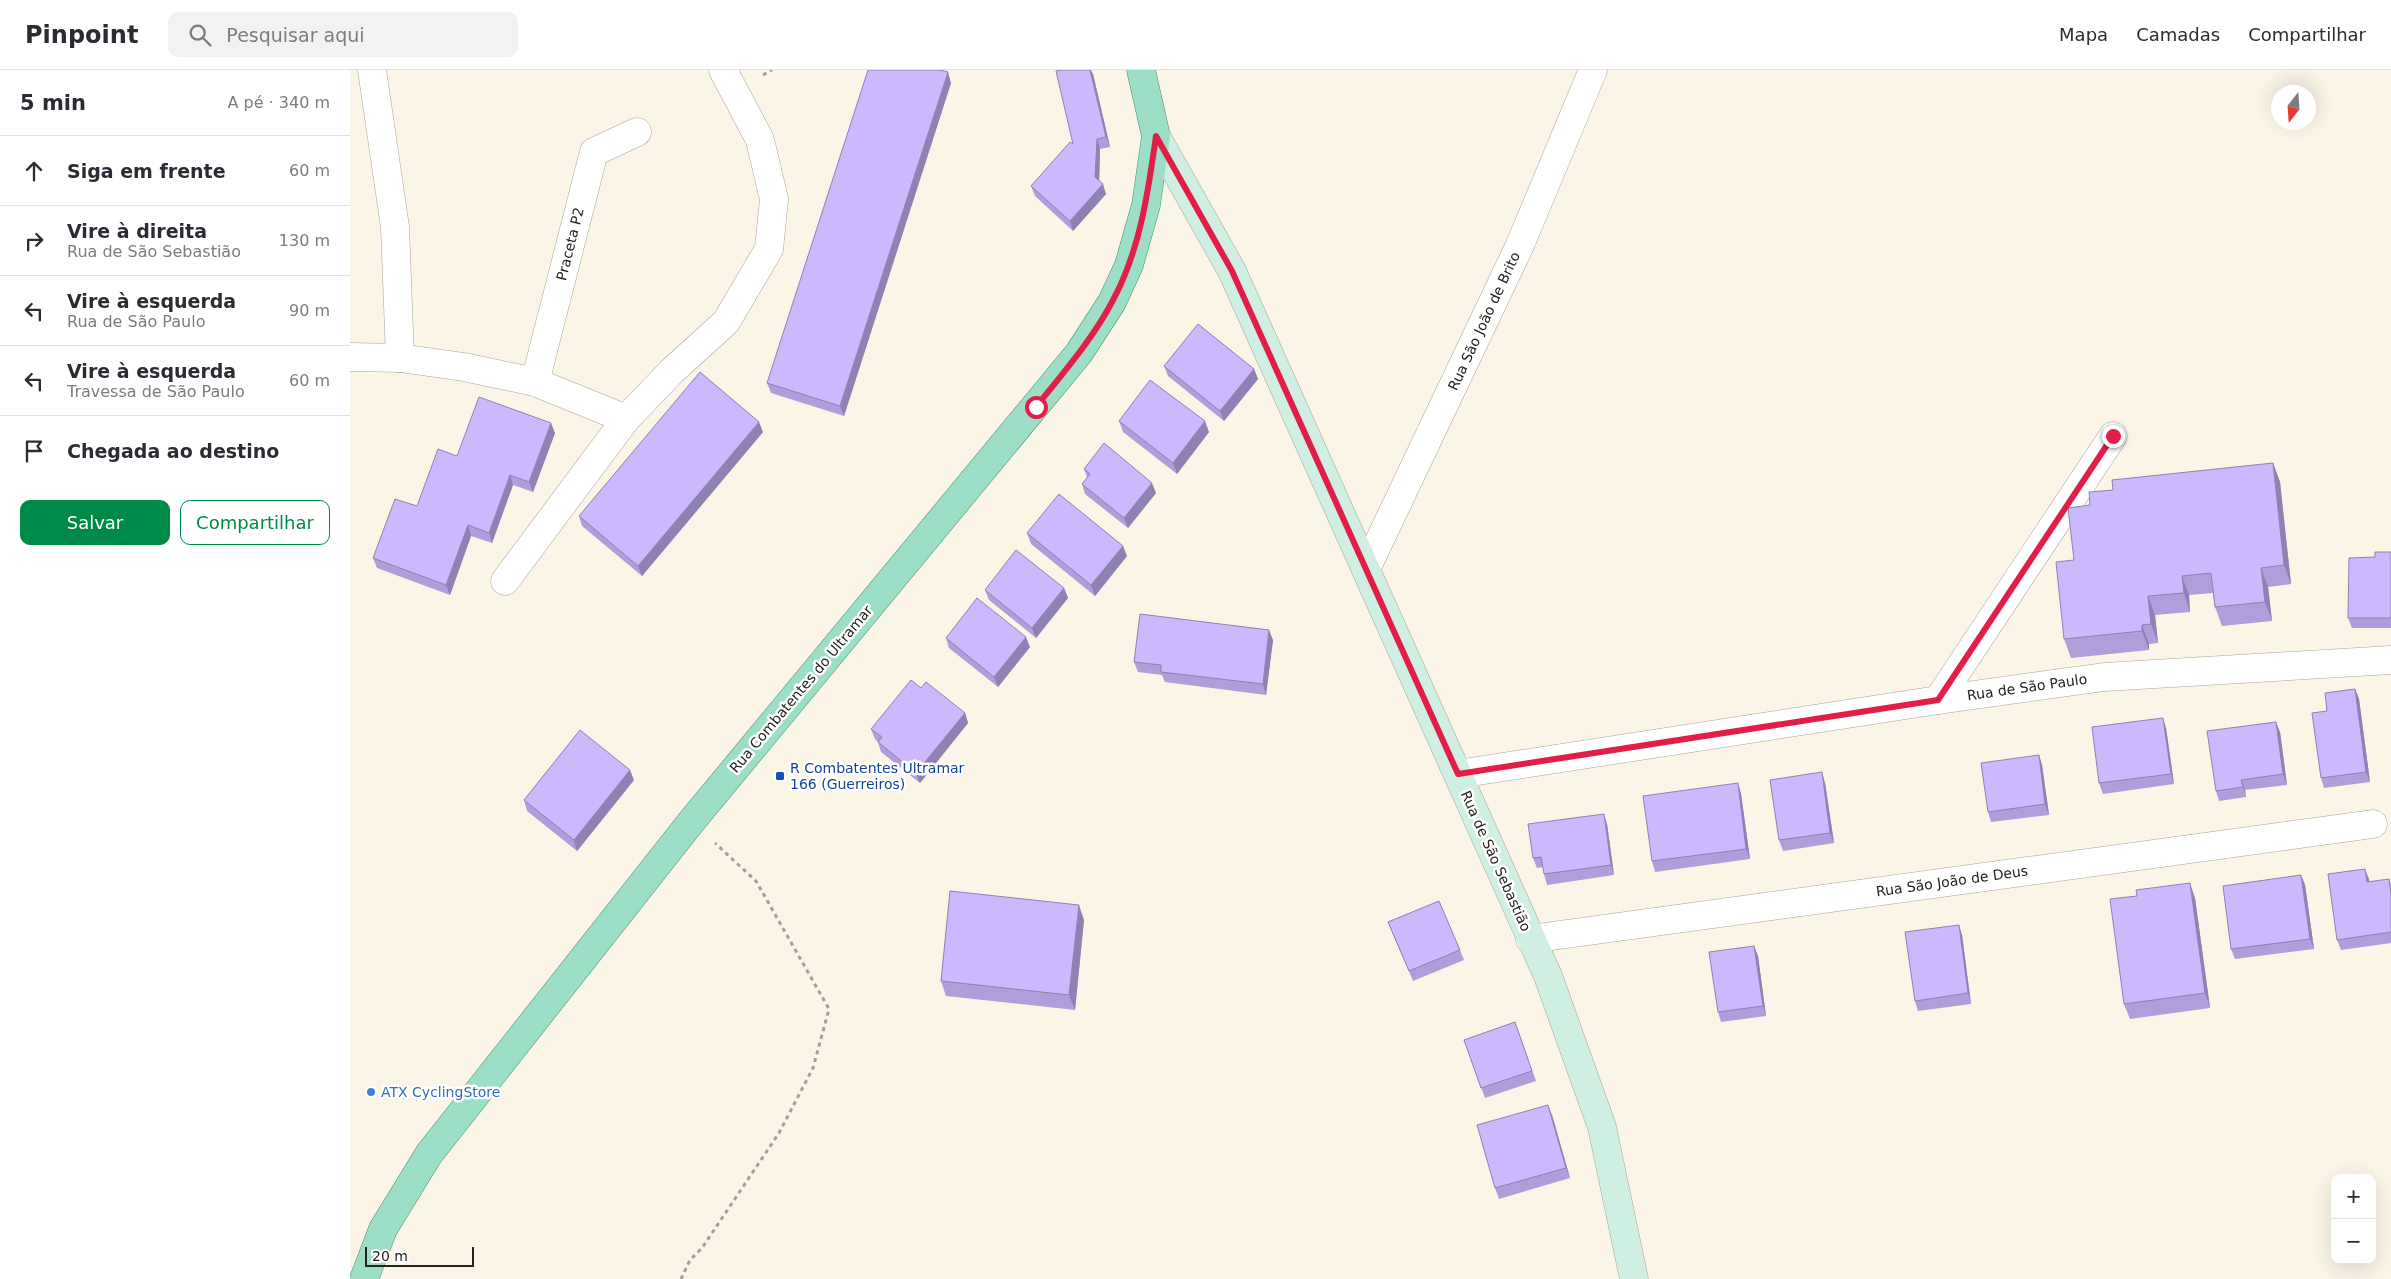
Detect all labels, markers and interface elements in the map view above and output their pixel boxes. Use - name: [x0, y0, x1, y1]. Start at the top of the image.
- search box: [168, 12, 518, 57]
- text: Pinpoint: [25, 21, 138, 49]
- icon: search: [186, 21, 214, 49]
- text: Pesquisar aqui: [226, 24, 365, 46]
- text: Mapa: [2059, 24, 2108, 45]
- text: Camadas: [2136, 24, 2220, 45]
- text: Compartilhar: [2248, 24, 2366, 45]
- north arrow: [2271, 85, 2316, 130]
- text: 5 min: [20, 91, 86, 115]
- text: A pé · 340 m: [228, 93, 330, 112]
- icon: ahead: [20, 157, 48, 185]
- text: Siga em frente: [67, 160, 226, 182]
- text: 60 m: [289, 161, 330, 180]
- street label: Praceta P2: [553, 206, 587, 282]
- text: Vire à direita: [67, 220, 207, 242]
- icon: right: [20, 227, 48, 255]
- text: 130 m: [279, 231, 330, 250]
- text: Rua de São Sebastião: [67, 242, 241, 261]
- street label: Rua São João de Brito: [1445, 249, 1523, 393]
- text: Vire à esquerda: [67, 290, 236, 312]
- icon: left: [20, 297, 48, 325]
- text: 90 m: [289, 301, 330, 320]
- text: Rua de São Paulo: [67, 312, 205, 331]
- text: Vire à esquerda: [67, 360, 236, 382]
- icon: left: [20, 367, 48, 395]
- text: 60 m: [289, 371, 330, 390]
- text: Travessa de São Paulo: [67, 382, 245, 401]
- route start: [1025, 396, 1048, 419]
- route end: [2102, 425, 2125, 448]
- icon: arrive: [20, 437, 48, 465]
- text: Chegada ao destino: [67, 440, 279, 462]
- button: Salvar: [20, 500, 170, 545]
- button: Compartilhar: [180, 500, 330, 545]
- street label: Rua Combatentes do Ultramar: [726, 602, 876, 776]
- street label: Rua de São Paulo: [1966, 671, 2088, 703]
- place label: R Combatentes Ultramar 166 (Guerreiros): [790, 760, 965, 792]
- marker: R Combatentes Ultramar 166 (Guerreiros): [774, 770, 786, 782]
- street label: Rua de São Sebastião: [1458, 788, 1534, 934]
- street label: Rua São João de Deus: [1875, 862, 2029, 900]
- place label: ATX CyclingStore: [381, 1084, 500, 1100]
- marker: ATX CyclingStore: [365, 1086, 377, 1098]
- map controls: [2331, 1174, 2376, 1264]
- button: +: [2331, 1174, 2376, 1219]
- button: −: [2331, 1219, 2376, 1264]
- scale bar: [365, 1244, 474, 1267]
- text: 20 m: [372, 1248, 408, 1264]

